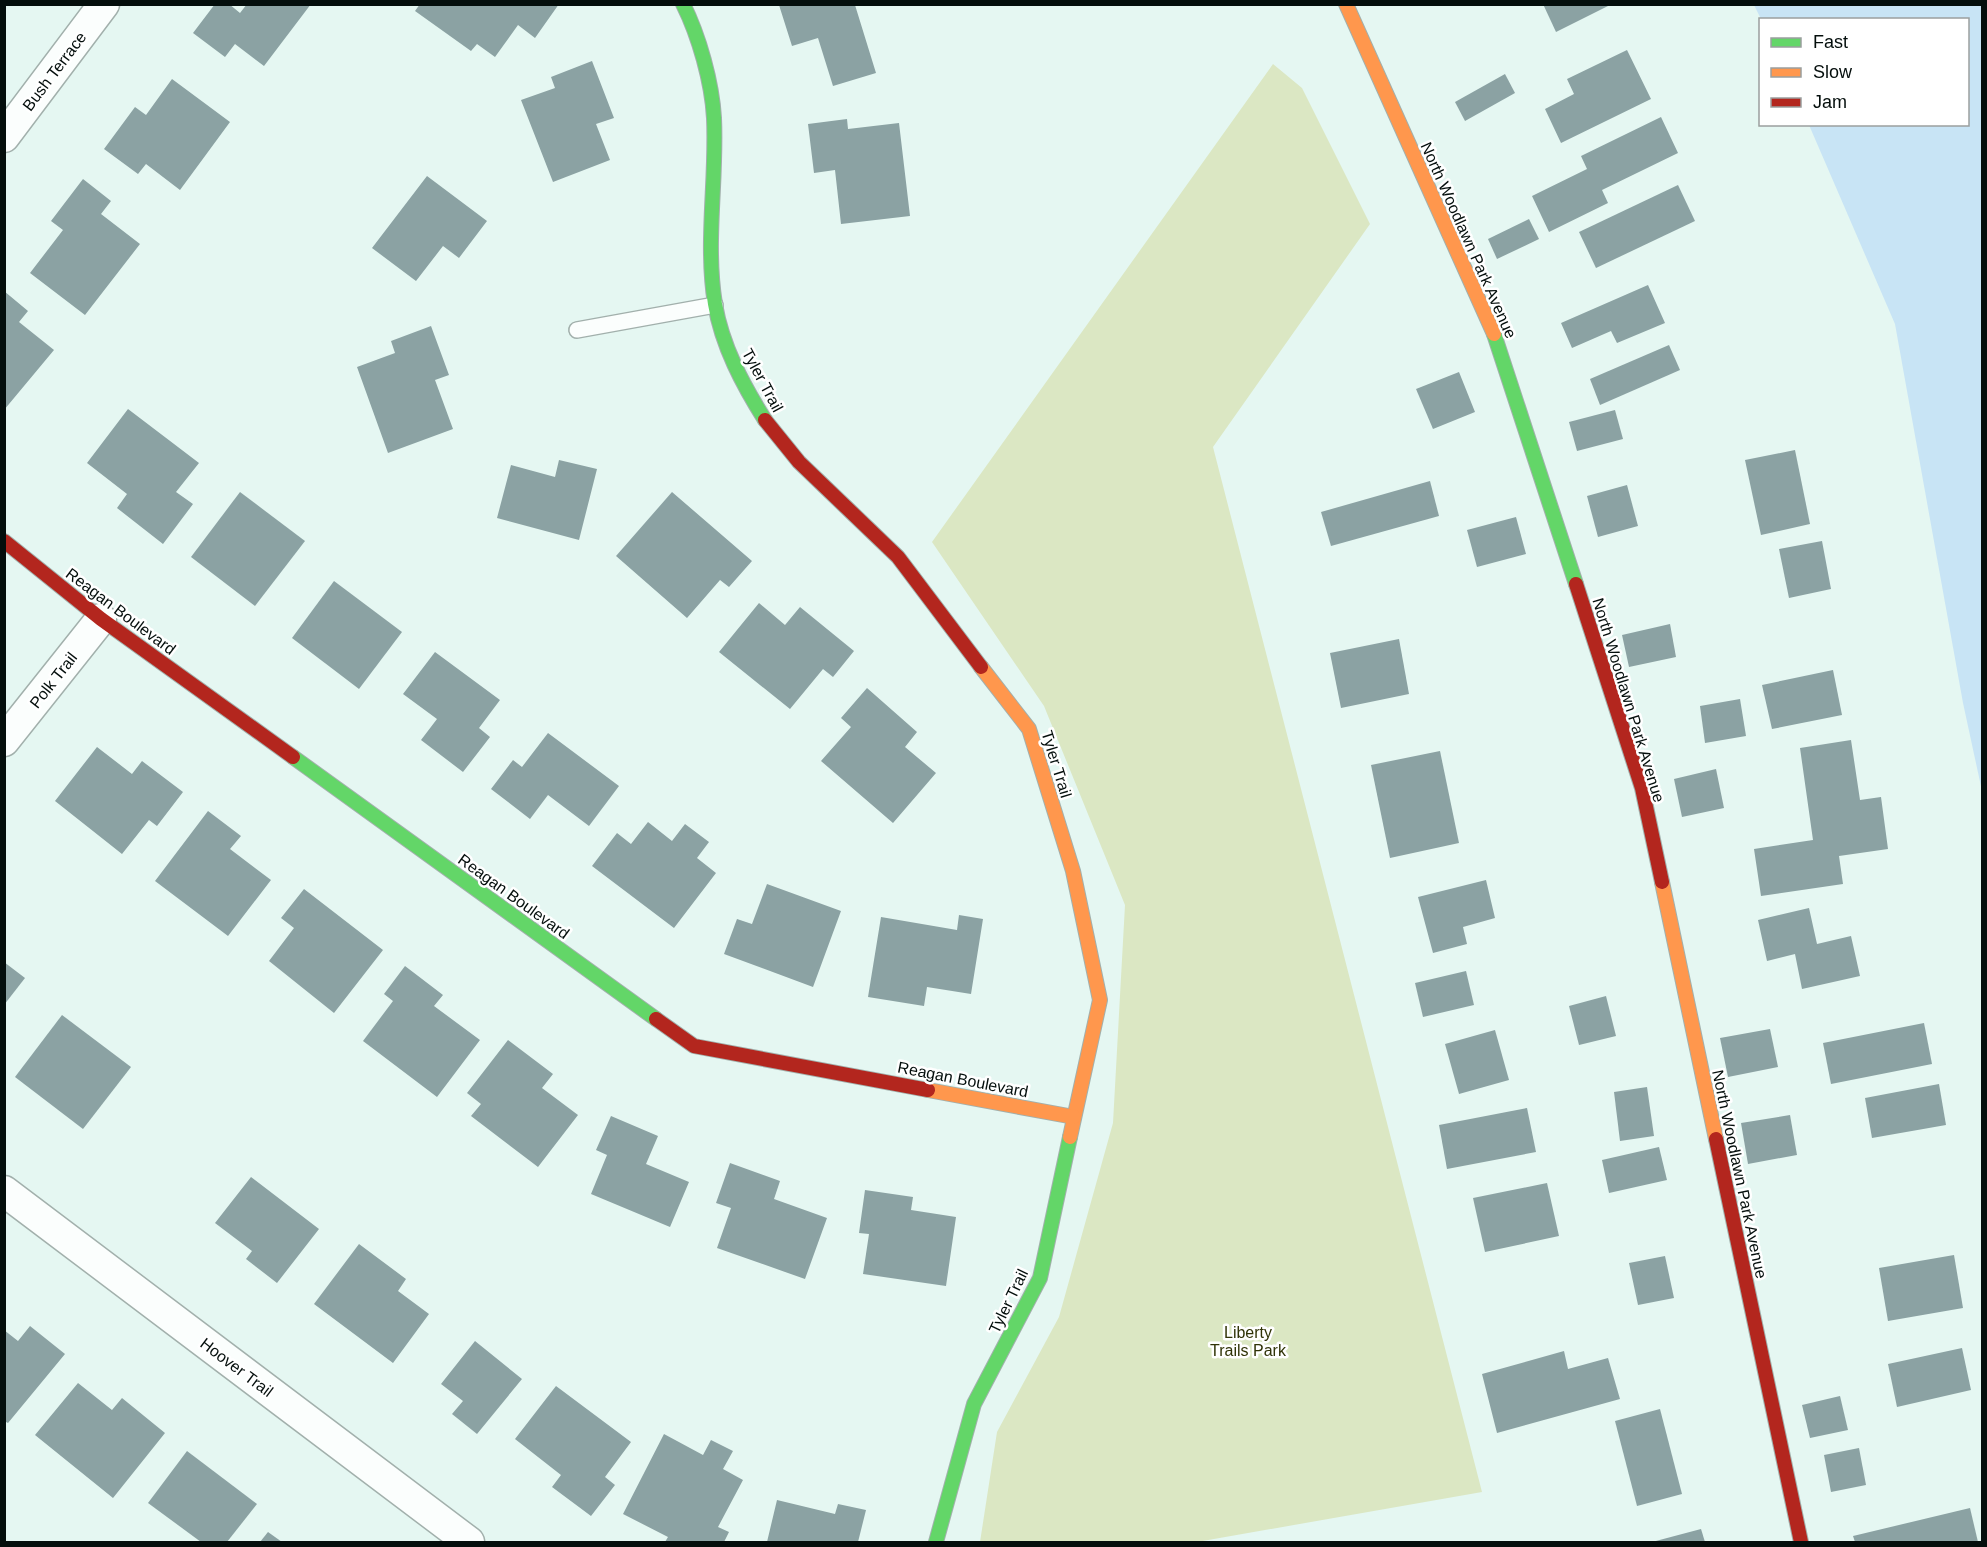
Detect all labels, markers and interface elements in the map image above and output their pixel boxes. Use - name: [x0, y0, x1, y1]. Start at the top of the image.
- legend: [1759, 18, 1969, 126]
- street label: Bush Terrace: [19, 29, 90, 114]
- text: Fast: [1813, 32, 1848, 52]
- text: Slow: [1813, 62, 1853, 82]
- text: Jam: [1813, 92, 1847, 112]
- street label: North Woodlawn Park Avenue: [1417, 140, 1520, 341]
- street label: Tyler Trail: [739, 346, 786, 415]
- street label: Reagan Boulevard: [63, 565, 179, 658]
- street label: North Woodlawn Park Avenue: [1589, 596, 1668, 805]
- street label: Polk Trail: [26, 649, 80, 711]
- street label: Tyler Trail: [1038, 729, 1075, 800]
- street label: Reagan Boulevard: [455, 851, 572, 942]
- street label: Reagan Boulevard: [896, 1059, 1030, 1100]
- street label: North Woodlawn Park Avenue: [1709, 1068, 1770, 1280]
- street label: Tyler Trail: [986, 1266, 1031, 1336]
- park label: Liberty Trails Park: [1210, 1324, 1287, 1359]
- street label: Hoover Trail: [197, 1335, 276, 1400]

